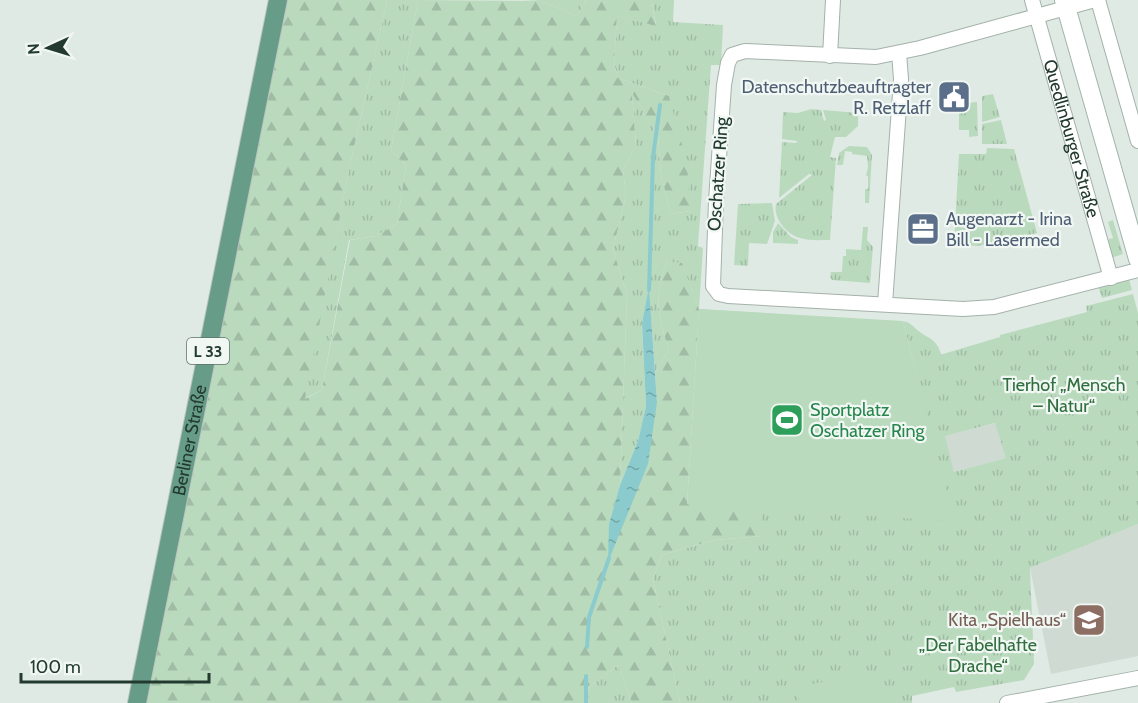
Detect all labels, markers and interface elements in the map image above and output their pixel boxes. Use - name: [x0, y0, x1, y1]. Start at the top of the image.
- north arrow: [18, 18, 78, 78]
- text: N: [24, 43, 43, 55]
- street label: Quedlinburger Straße: [1038, 57, 1104, 220]
- place label: Datenschutzbeauftragter R. Retzlaff: [742, 76, 931, 119]
- public building icon: Datenschutzbeauftragter R. Retzlaff: [936, 79, 972, 115]
- street label: Oschatzer Ring: [703, 115, 733, 232]
- place label: Augenarzt - Irina Bill - Lasermed: [946, 208, 1072, 251]
- office icon: Augenarzt - Irina Bill - Lasermed: [905, 211, 941, 247]
- road number: L 33: [187, 338, 229, 364]
- park label: Tierhof „Mensch – Natur“: [1002, 374, 1126, 417]
- street label: Berliner Straße: [168, 383, 212, 498]
- place label: Sportplatz Oschatzer Ring: [810, 399, 925, 442]
- sports icon: Sportplatz Oschatzer Ring: [769, 402, 805, 438]
- school or university icon: Kita „Spielhaus“: [1071, 602, 1107, 638]
- place label: Kita „Spielhaus“: [948, 609, 1066, 631]
- park label: „Der Fabelhafte Drache“: [919, 634, 1037, 677]
- scale bar: [21, 646, 208, 684]
- text: 100 m: [30, 656, 81, 678]

